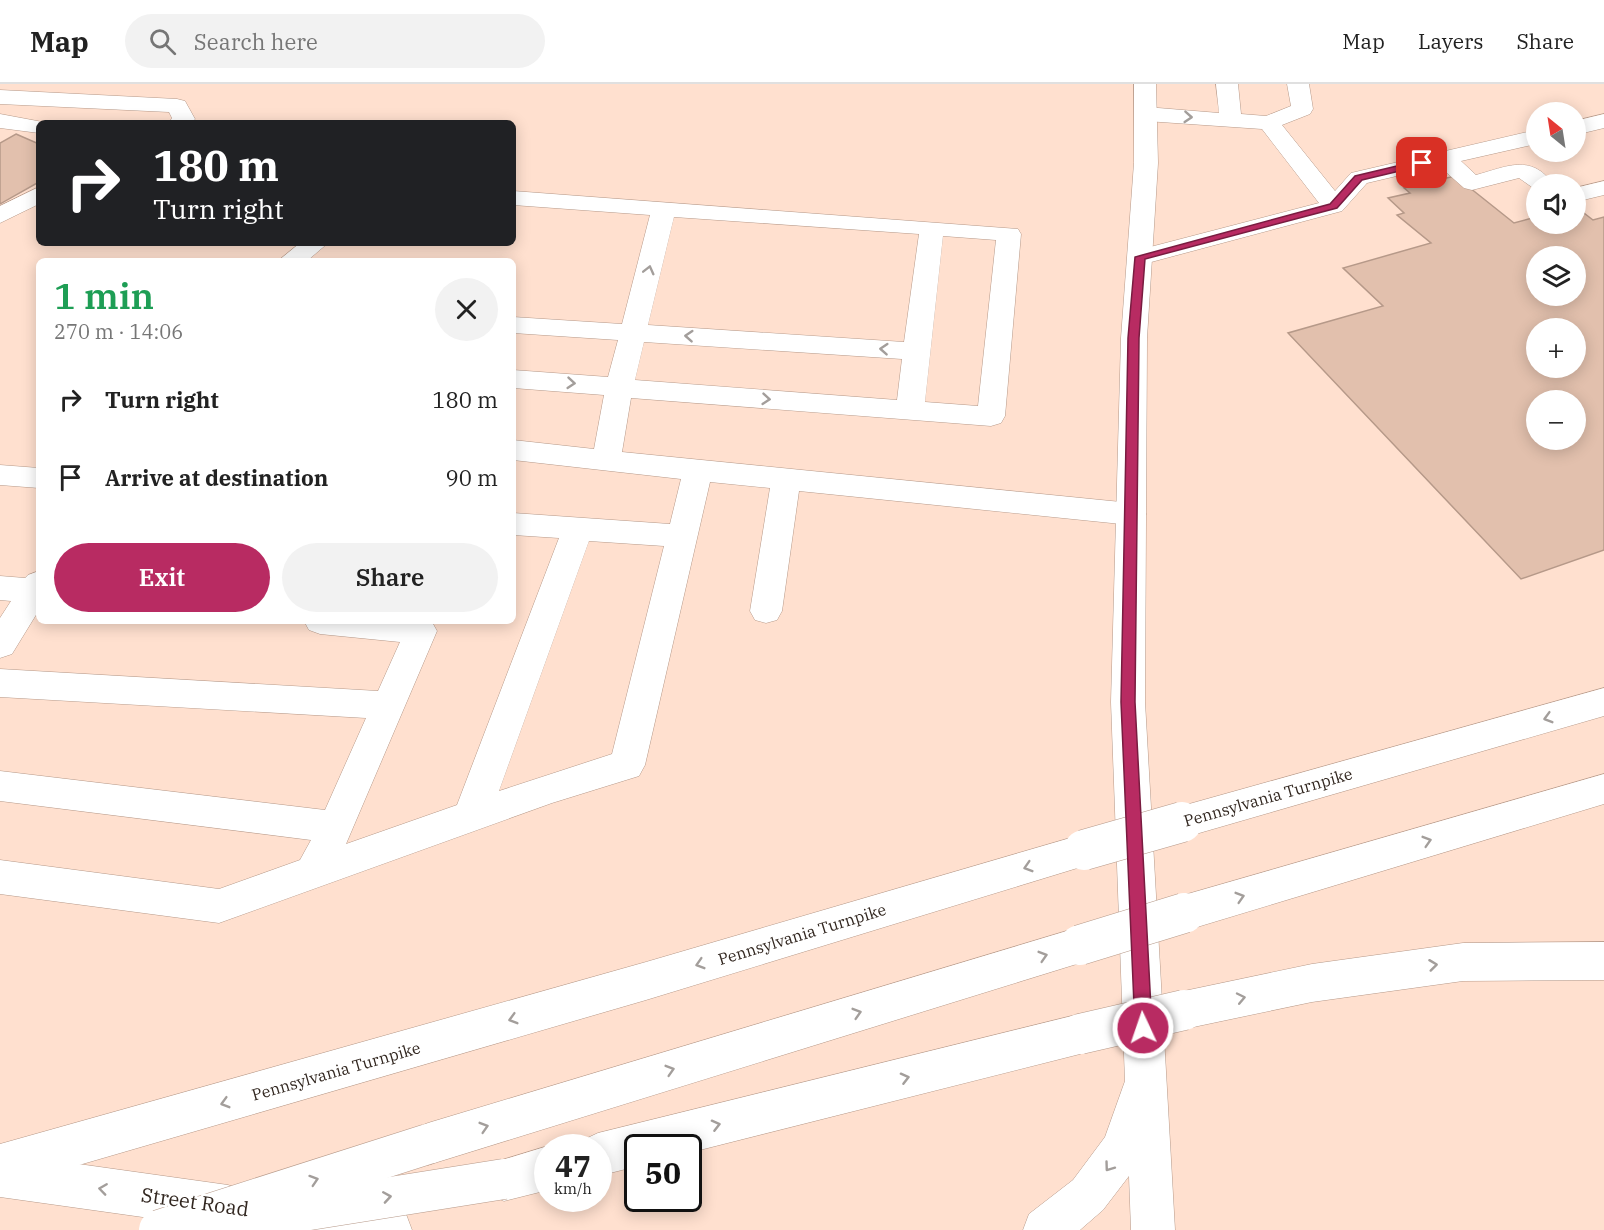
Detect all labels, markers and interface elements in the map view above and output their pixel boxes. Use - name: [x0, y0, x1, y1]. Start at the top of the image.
- search box: [125, 14, 545, 68]
- text: Map: [30, 23, 89, 60]
- icon: search: [146, 25, 179, 58]
- text: Search here: [194, 27, 318, 56]
- text: Map: [1342, 27, 1385, 55]
- text: Layers: [1418, 27, 1484, 55]
- text: Share: [1517, 27, 1574, 55]
- north arrow: [1526, 102, 1586, 162]
- map controls: [1526, 102, 1586, 450]
- one-way arrow: [1184, 110, 1193, 123]
- pin: [1396, 137, 1447, 188]
- text: 180 m: [153, 138, 279, 193]
- icon: right: [54, 144, 132, 222]
- icon: arrive: [1405, 146, 1438, 179]
- button: sound: [1526, 174, 1586, 234]
- text: Turn right: [153, 191, 284, 226]
- button: layers: [1526, 246, 1586, 306]
- one-way arrow: [642, 265, 655, 275]
- text: 1 min: [54, 272, 154, 319]
- button: close: [435, 278, 498, 341]
- text: 270 m · 14:06: [54, 318, 183, 345]
- button: +: [1526, 318, 1586, 378]
- one-way arrow: [685, 330, 694, 343]
- one-way arrow: [879, 343, 888, 356]
- one-way arrow: [567, 377, 576, 390]
- icon: right: [54, 383, 87, 416]
- text: Turn right: [105, 385, 219, 414]
- text: 180 m: [432, 385, 498, 414]
- button: −: [1526, 390, 1586, 450]
- one-way arrow: [761, 392, 770, 405]
- icon: arrive: [54, 461, 87, 494]
- text: Arrive at destination: [105, 463, 328, 492]
- text: 90 m: [446, 463, 498, 492]
- button: Exit: [54, 543, 270, 612]
- button: Share: [282, 543, 498, 612]
- one-way arrow: [1543, 711, 1554, 723]
- street label: Pennsylvania Turnpike: [1181, 763, 1355, 831]
- one-way arrow: [1421, 836, 1432, 848]
- one-way arrow: [1023, 860, 1034, 872]
- one-way arrow: [1234, 892, 1245, 904]
- street label: Pennsylvania Turnpike: [716, 899, 888, 969]
- one-way arrow: [1037, 951, 1048, 963]
- one-way arrow: [695, 957, 706, 969]
- one-way arrow: [1429, 960, 1438, 972]
- one-way arrow: [1236, 992, 1246, 1005]
- position arrow: [1111, 996, 1175, 1060]
- one-way arrow: [851, 1008, 862, 1020]
- one-way arrow: [508, 1012, 519, 1024]
- street label: Pennsylvania Turnpike: [249, 1037, 423, 1105]
- one-way arrow: [664, 1065, 675, 1077]
- one-way arrow: [900, 1072, 910, 1085]
- one-way arrow: [220, 1096, 231, 1108]
- one-way arrow: [711, 1120, 721, 1133]
- one-way arrow: [478, 1122, 489, 1134]
- speed limit sign: 50: [624, 1134, 702, 1212]
- text: 47: [555, 1146, 591, 1185]
- one-way arrow: [1105, 1160, 1116, 1171]
- one-way arrow: [308, 1175, 319, 1187]
- text: km/h: [554, 1179, 592, 1198]
- street label: Street Road: [139, 1181, 251, 1222]
- one-way arrow: [99, 1184, 108, 1196]
- one-way arrow: [382, 1192, 391, 1204]

